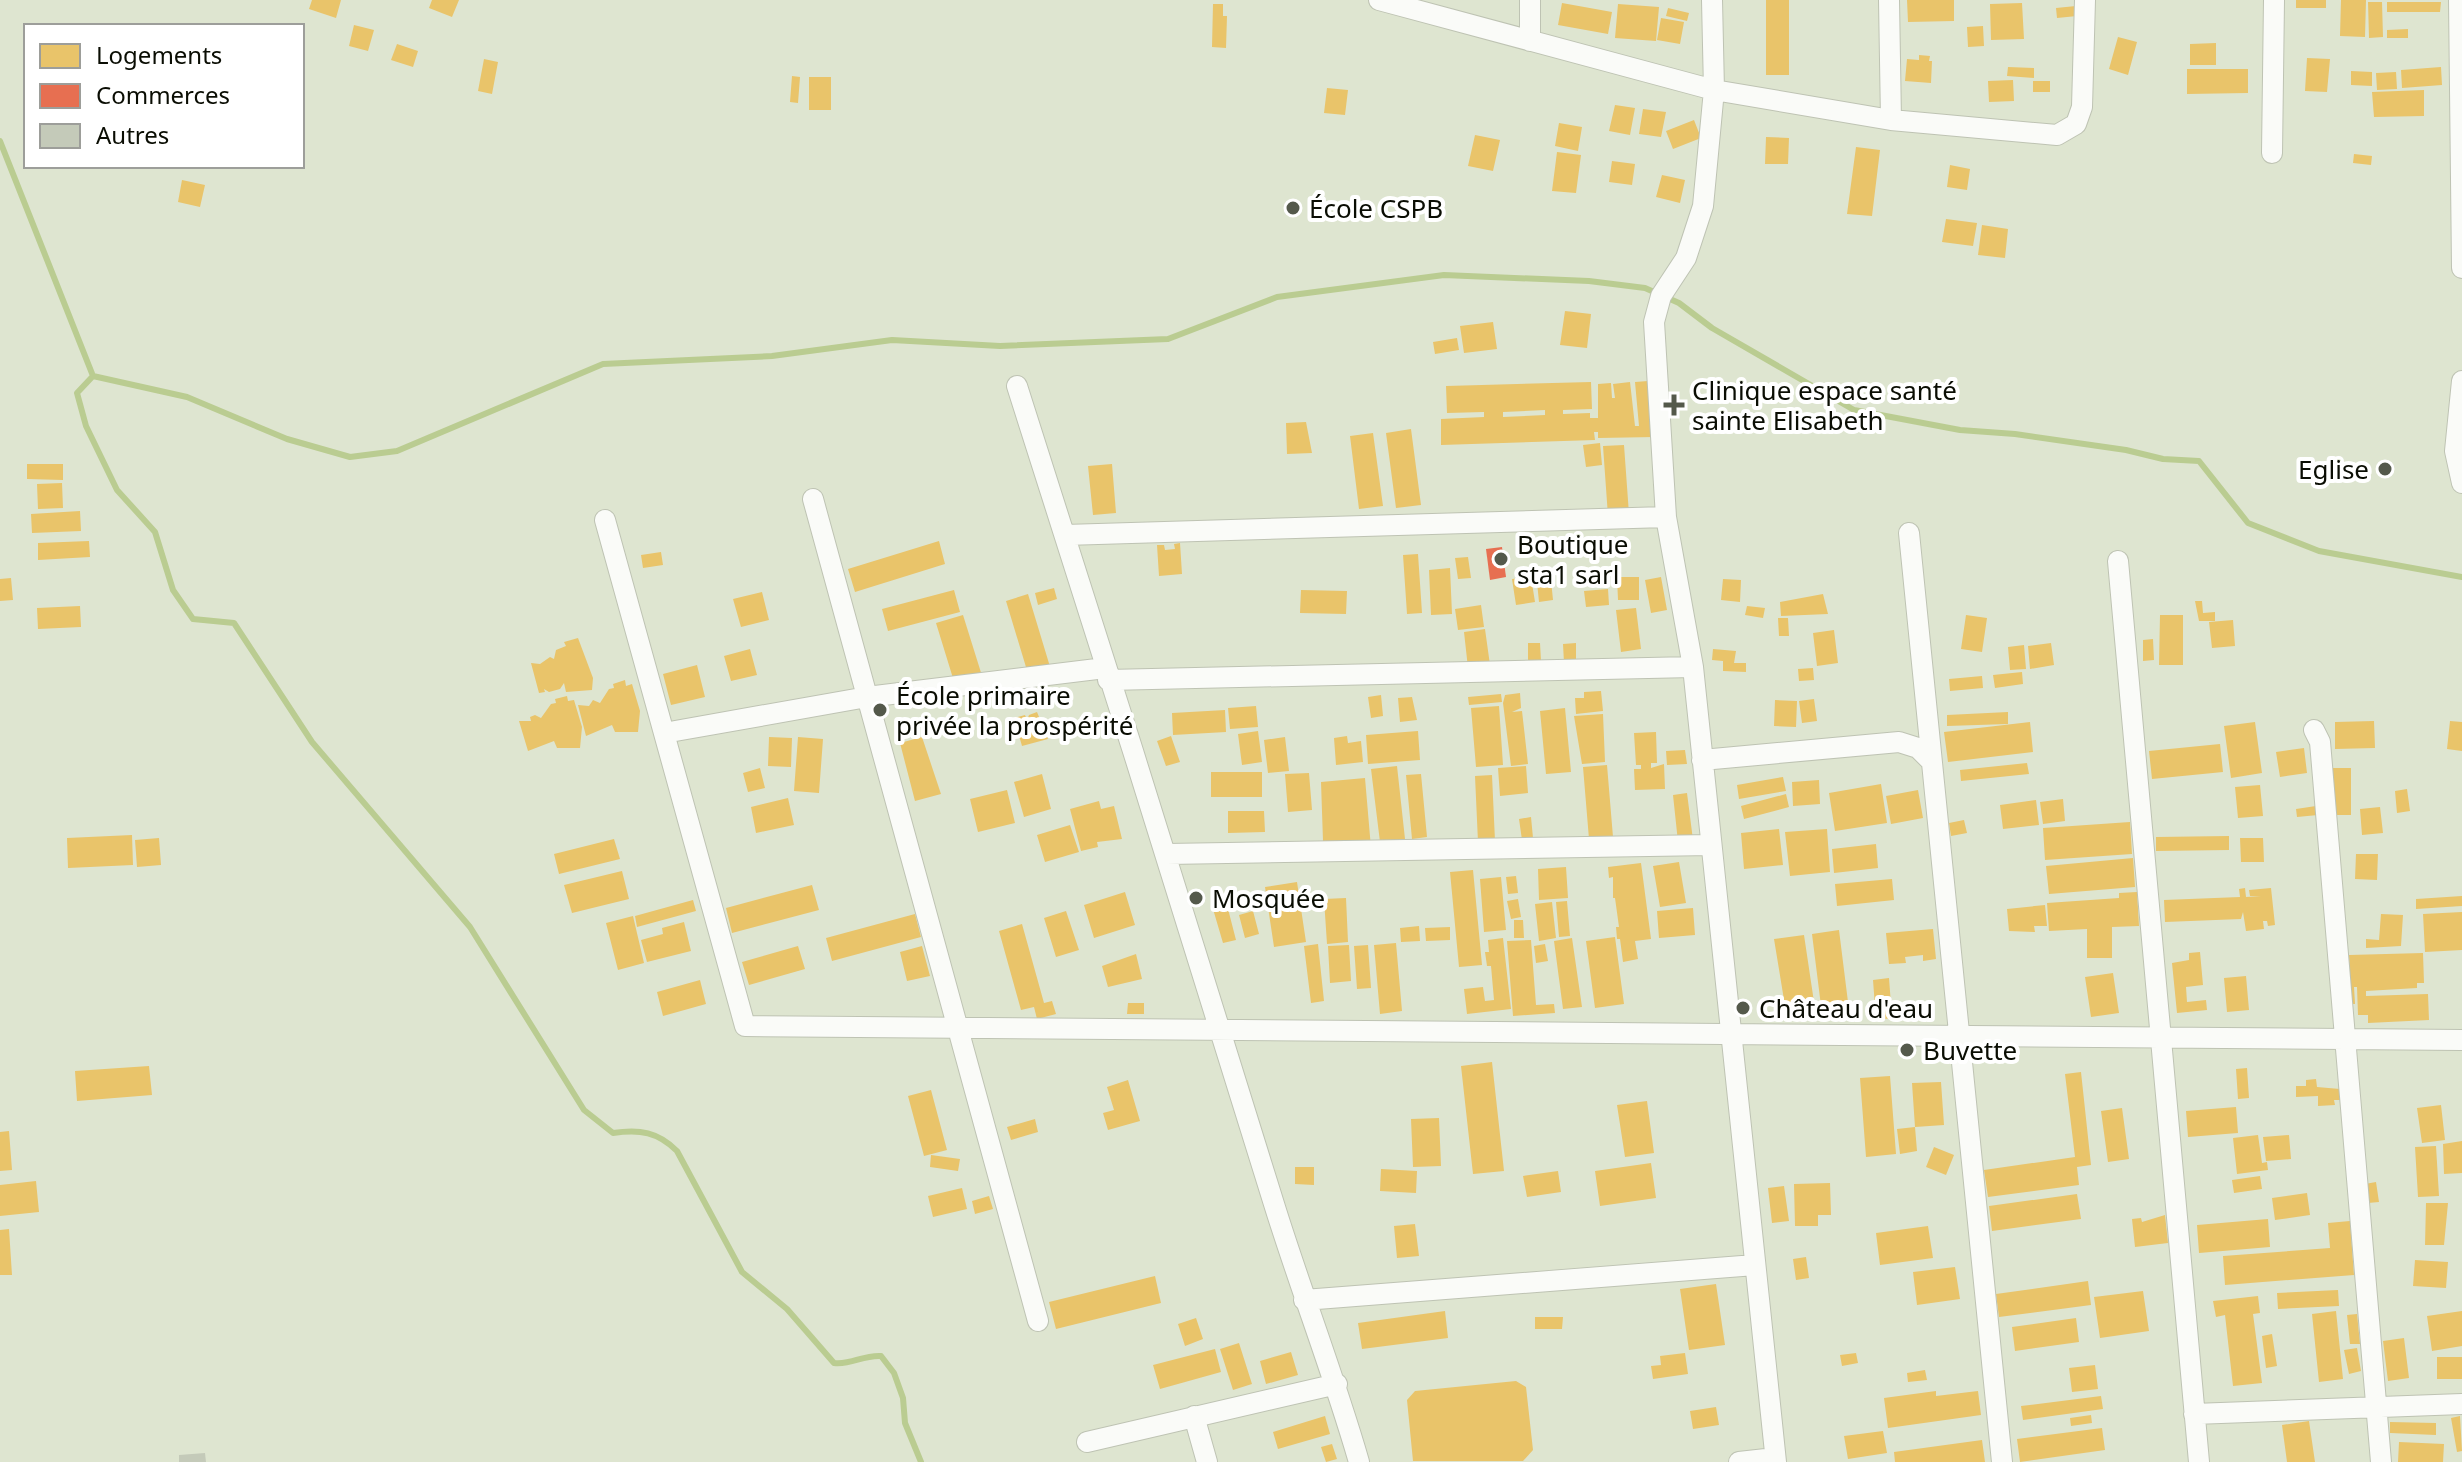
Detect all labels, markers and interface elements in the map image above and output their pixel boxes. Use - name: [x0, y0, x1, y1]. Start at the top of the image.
- legend: [24, 24, 304, 168]
- text: Logements: [96, 38, 222, 71]
- text: Commerces: [96, 78, 230, 111]
- text: Autres: [96, 118, 169, 151]
- place label: École CSPB: [1309, 190, 1443, 226]
- marker: École CSPB: [1284, 199, 1302, 217]
- place label: Clinique espace santé sainte Elisabeth: [1692, 372, 1957, 438]
- marker: Clinique espace santé sainte Elisabeth: [1663, 394, 1685, 416]
- place label: Eglise: [2298, 451, 2369, 487]
- marker: Eglise: [2376, 460, 2394, 478]
- place label: Boutique sta1 sarl: [1517, 526, 1629, 592]
- marker: Boutique sta1 sarl: [1492, 550, 1510, 568]
- place label: École primaire privée la prospérité: [896, 677, 1133, 743]
- marker: École primaire privée la prospérité: [871, 701, 889, 719]
- place label: Mosquée: [1212, 880, 1325, 916]
- marker: Mosquée: [1187, 889, 1205, 907]
- place label: Château d'eau: [1759, 990, 1933, 1026]
- marker: Château d'eau: [1734, 999, 1752, 1017]
- place label: Buvette: [1923, 1032, 2017, 1068]
- marker: Buvette: [1898, 1041, 1916, 1059]

